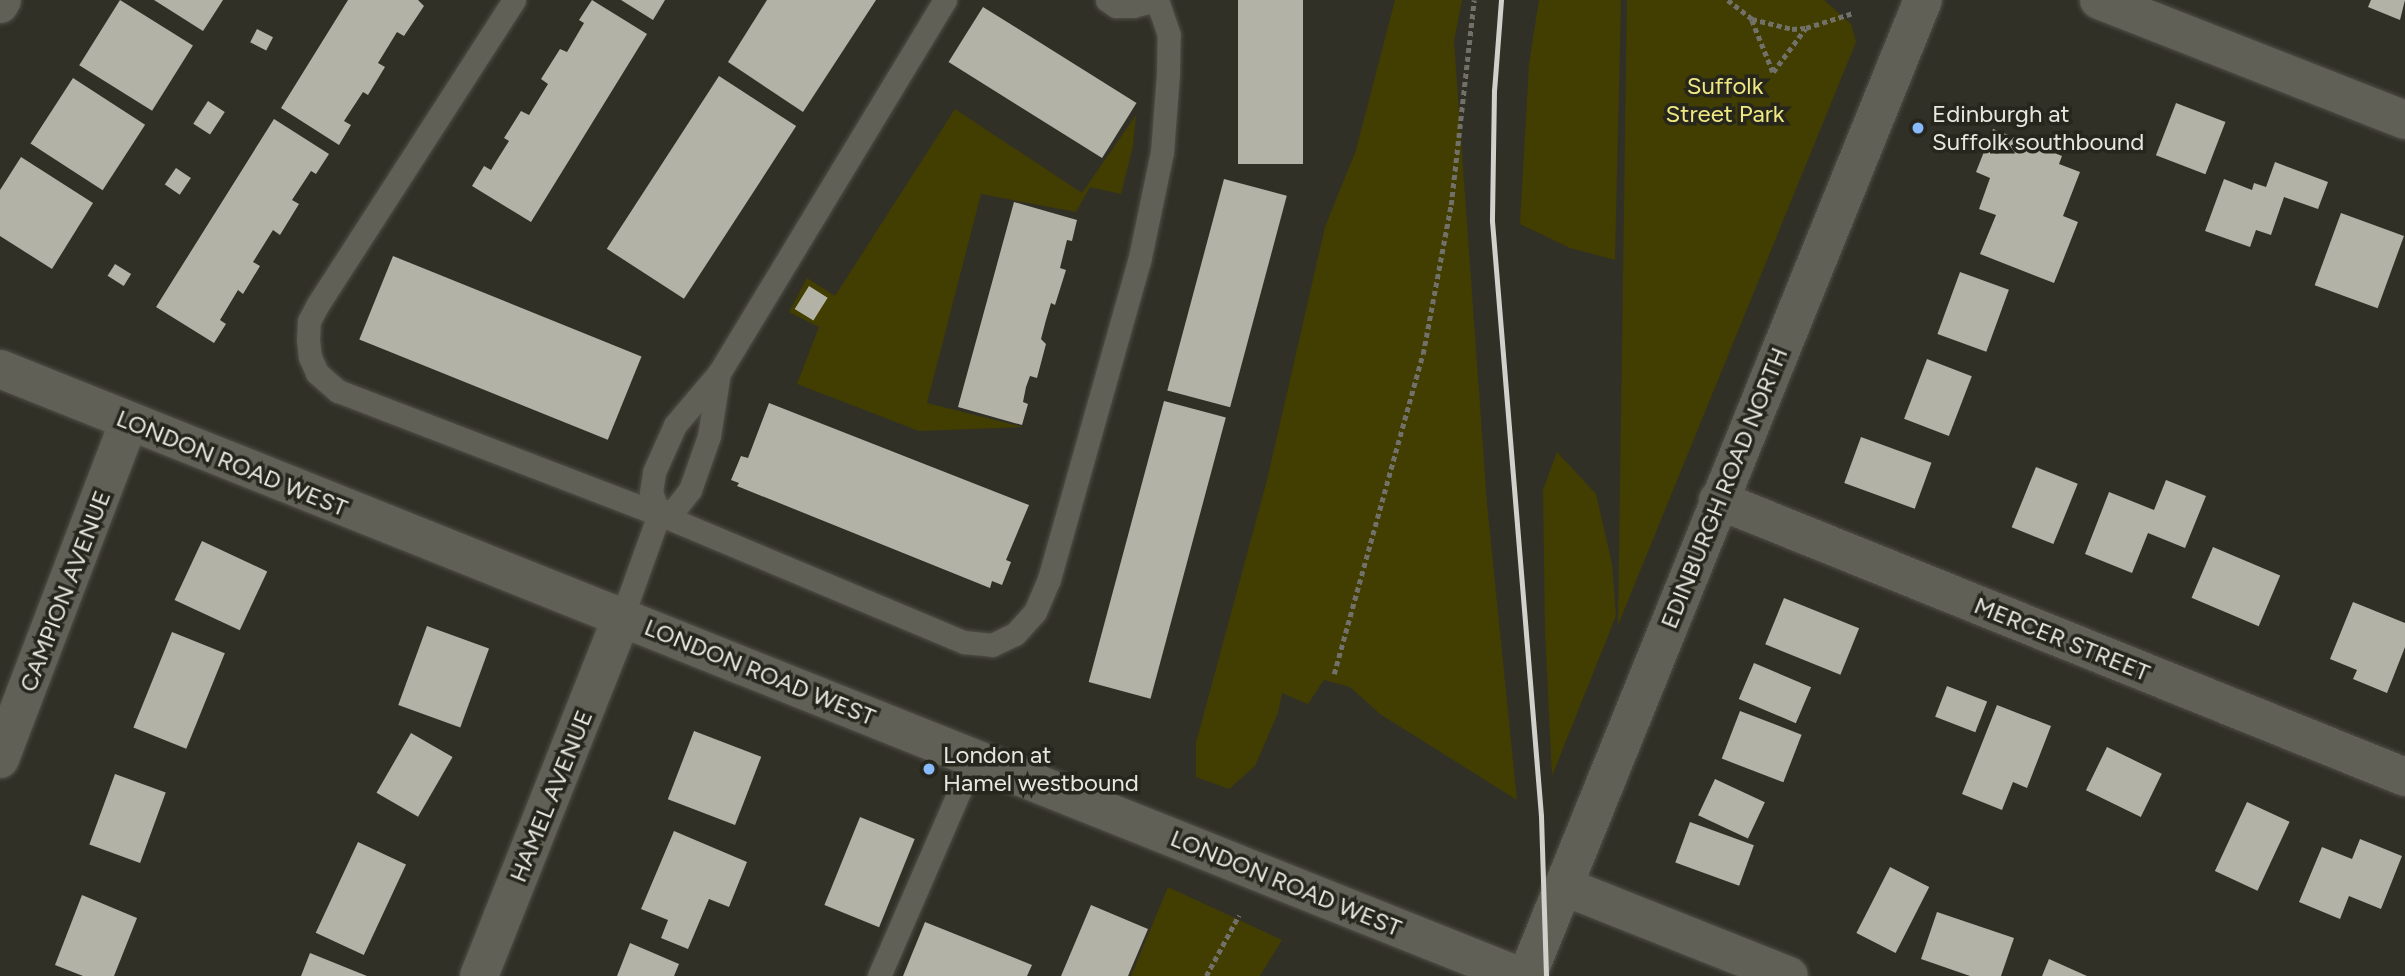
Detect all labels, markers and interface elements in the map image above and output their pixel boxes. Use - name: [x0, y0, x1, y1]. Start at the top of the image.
- park label: Suffolk Street Park: [1666, 72, 1784, 128]
- place label: Edinburgh at Suffolk southbound: [1932, 100, 2144, 156]
- marker: Edinburgh at Suffolk southbound: [1910, 120, 1926, 136]
- street label: EDINBURGH ROAD NORTH: [1654, 343, 1794, 633]
- street label: LONDON ROAD WEST: [112, 403, 352, 523]
- street label: CAMPION AVENUE: [13, 486, 117, 696]
- street label: MERCER STREET: [1970, 591, 2154, 687]
- street label: LONDON ROAD WEST: [640, 612, 880, 732]
- street label: HAMEL AVENUE: [503, 706, 599, 886]
- place label: London at Hamel westbound: [943, 741, 1139, 797]
- marker: London at Hamel westbound: [921, 761, 937, 777]
- street label: LONDON ROAD WEST: [1166, 823, 1406, 943]

